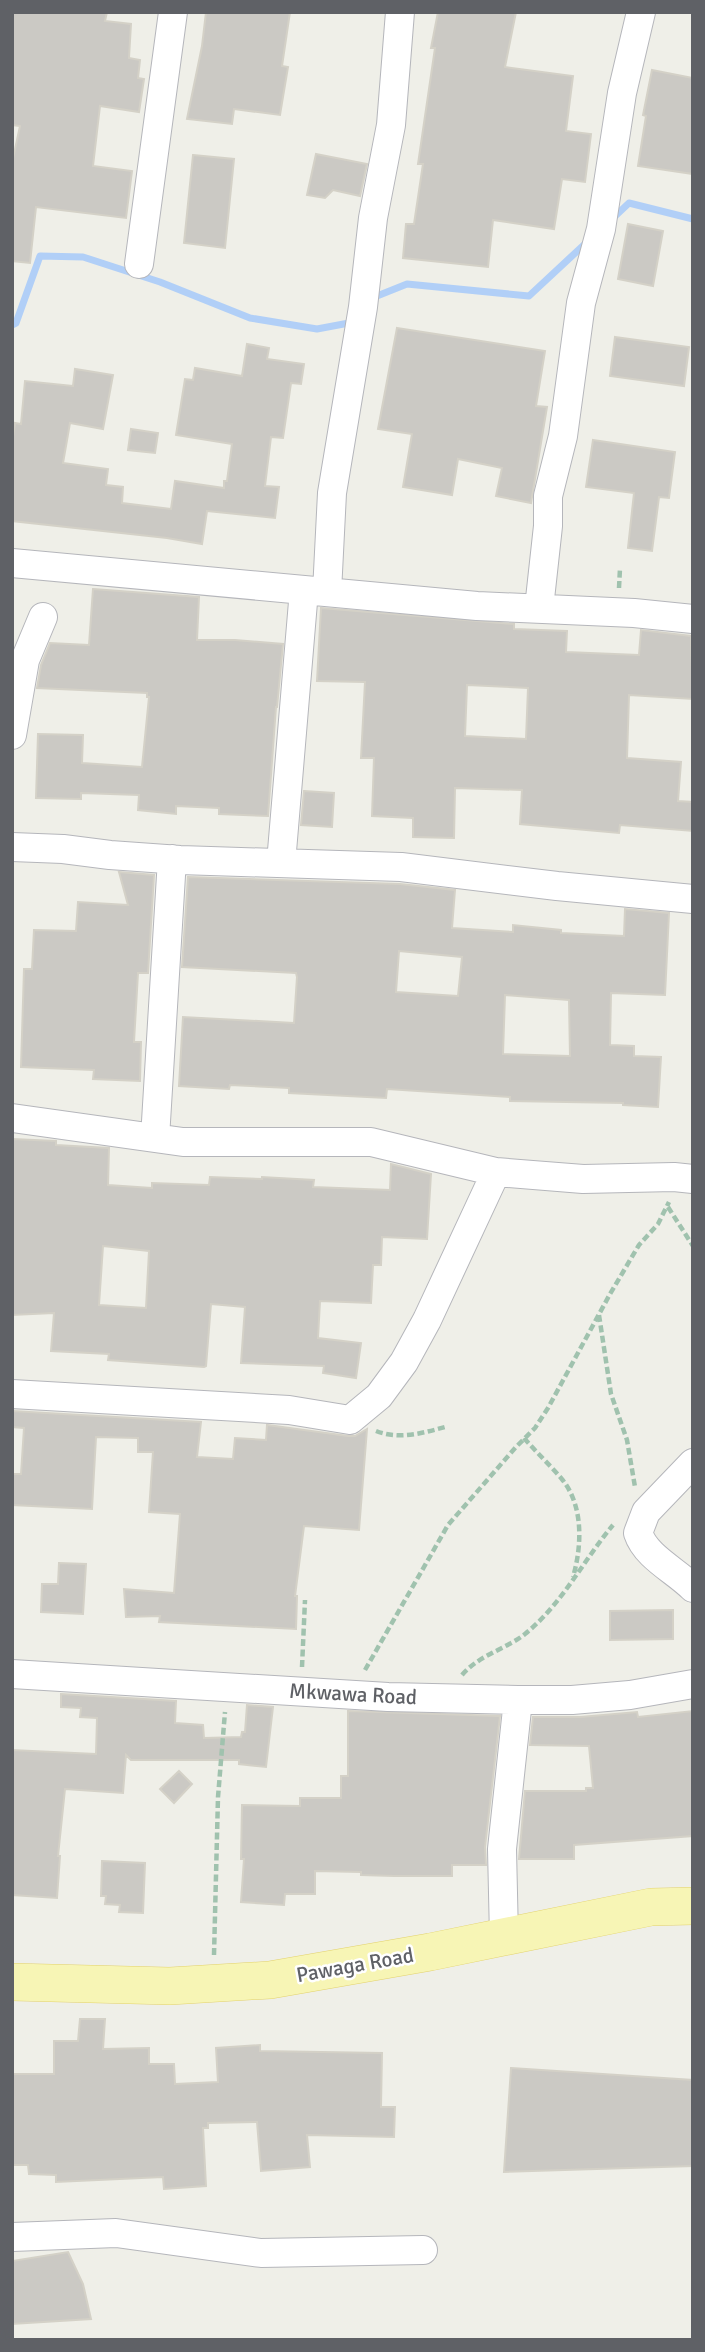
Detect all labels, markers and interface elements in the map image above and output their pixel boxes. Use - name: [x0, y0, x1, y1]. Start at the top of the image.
- street label: Mkwawa Road: [288, 1678, 418, 1710]
- street label: Pawaga Road: [294, 1942, 416, 1988]

